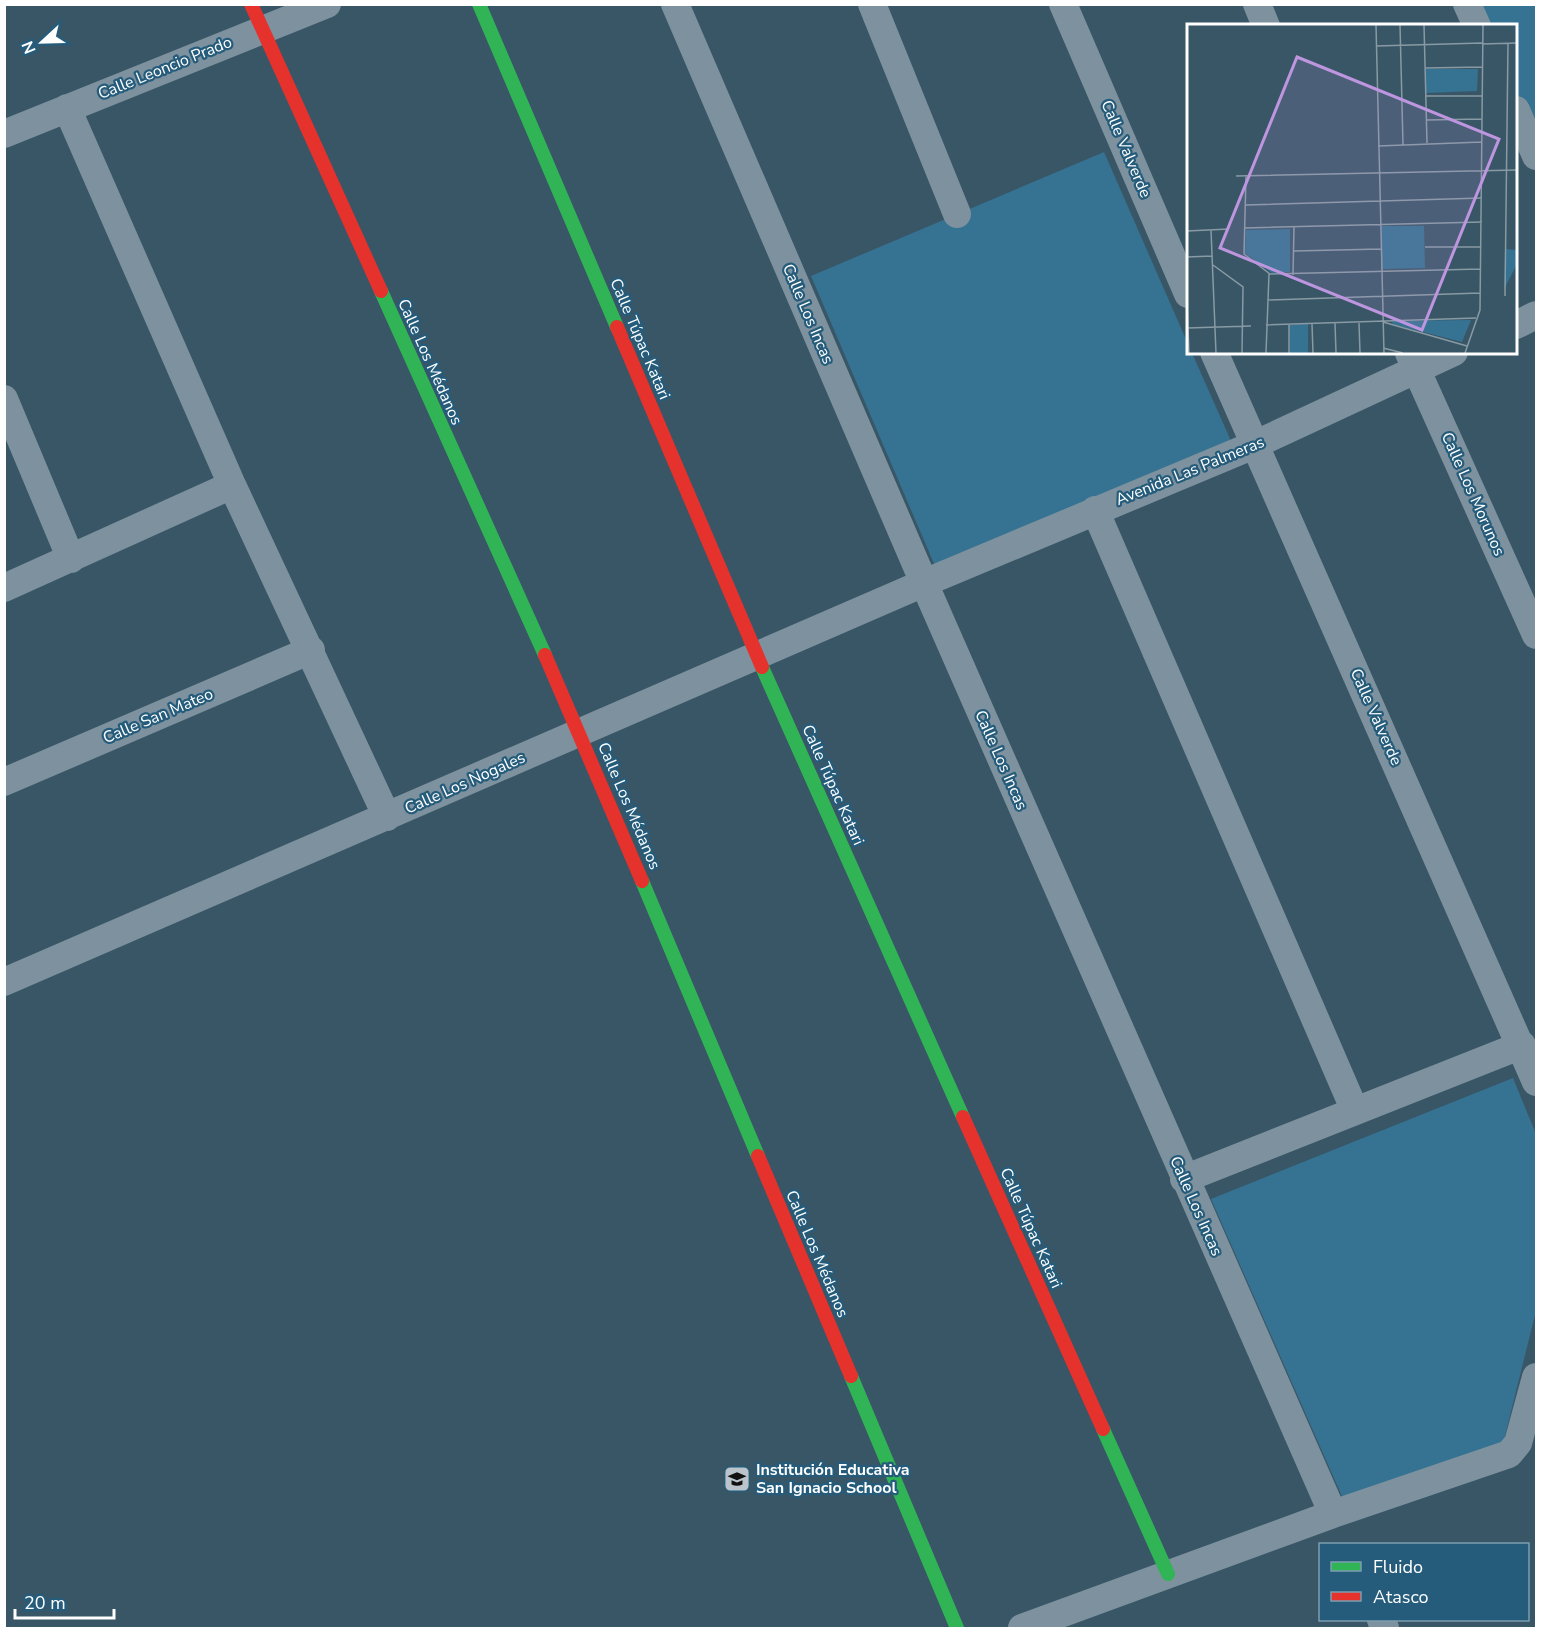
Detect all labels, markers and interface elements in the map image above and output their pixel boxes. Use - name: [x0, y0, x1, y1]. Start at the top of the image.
- north arrow: [12, 12, 72, 72]
- inset map: [1187, 24, 1517, 354]
- street label: Calle Leoncio Prado: [95, 31, 235, 105]
- text: N: [17, 38, 41, 57]
- street label: Calle Valverde: [1096, 97, 1156, 201]
- street label: Calle Los Incas: [777, 260, 839, 368]
- street label: Calle Túpac Katari: [605, 275, 675, 403]
- street label: Calle Los Médanos: [392, 295, 468, 429]
- street label: Calle Los Morunos: [1436, 429, 1510, 559]
- street label: Avenida Las Palmeras: [1112, 431, 1268, 511]
- street label: Calle Valverde: [1345, 665, 1407, 769]
- street label: Calle San Mateo: [100, 683, 217, 749]
- street label: Calle Los Incas: [969, 707, 1033, 813]
- street label: Calle Túpac Katari: [797, 721, 869, 849]
- street label: Calle Los Médanos: [592, 739, 666, 873]
- street label: Calle Los Nogales: [401, 747, 529, 819]
- street label: Calle Los Incas: [1164, 1153, 1228, 1259]
- street label: Calle Túpac Katari: [995, 1164, 1067, 1292]
- street label: Calle Los Médanos: [780, 1187, 854, 1321]
- place label: Institución Educativa San Ignacio School: [756, 1459, 910, 1499]
- school or university icon: Institución Educativa San Ignacio School: [722, 1464, 752, 1494]
- legend: [1319, 1543, 1529, 1621]
- text: Fluido: [1373, 1555, 1423, 1579]
- scale bar: [15, 1582, 114, 1620]
- text: Atasco: [1373, 1585, 1429, 1609]
- text: 20 m: [24, 1591, 66, 1615]

